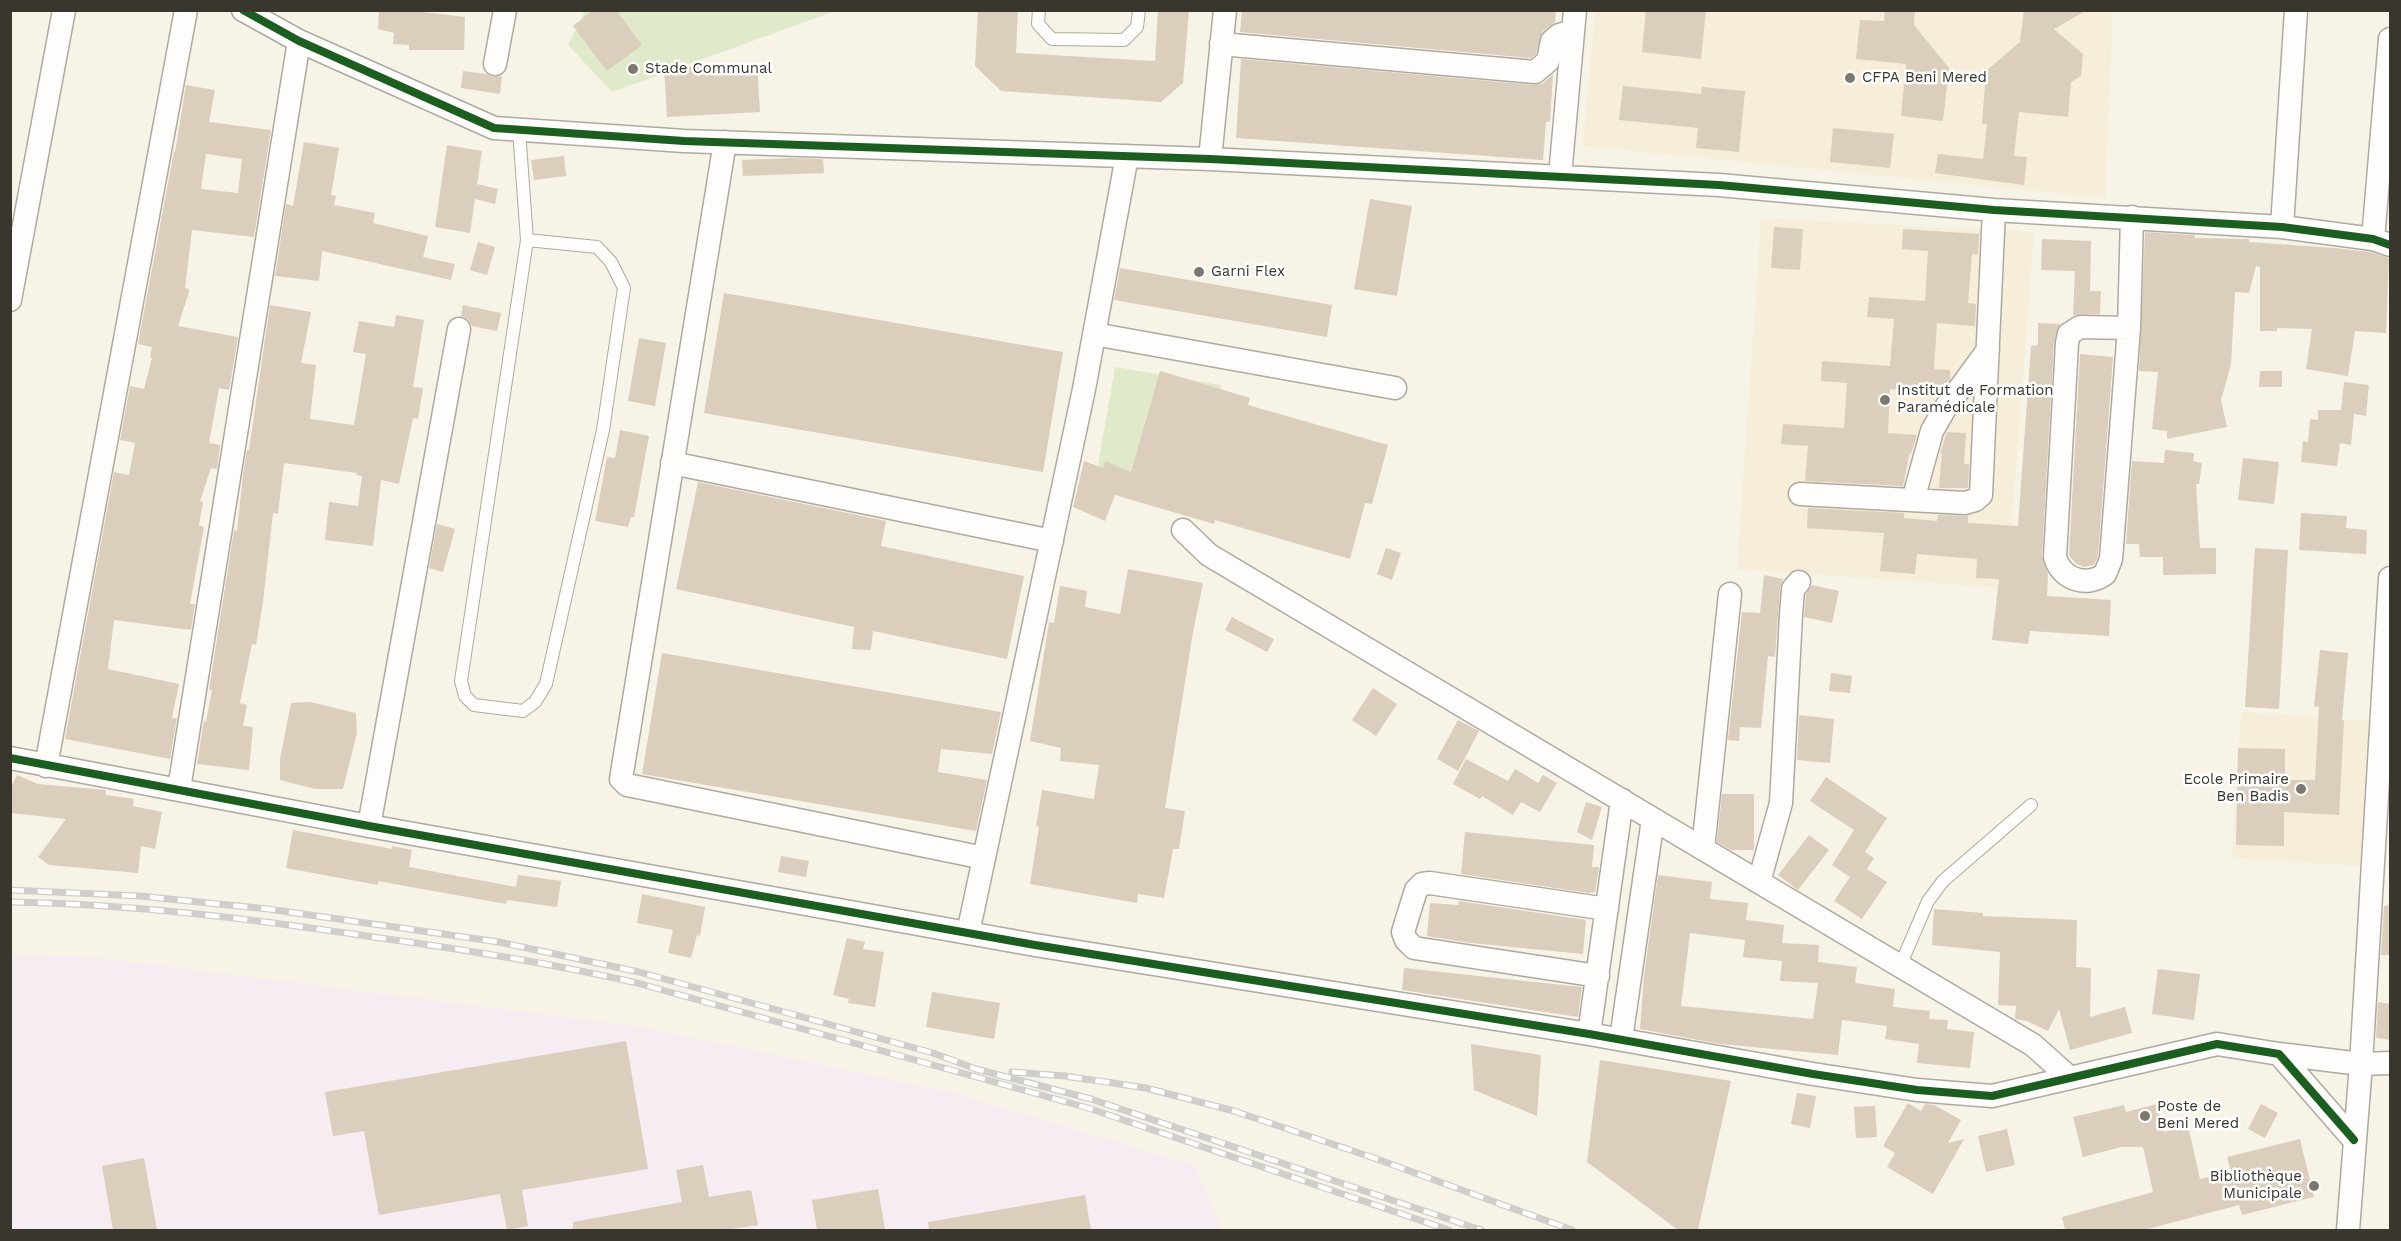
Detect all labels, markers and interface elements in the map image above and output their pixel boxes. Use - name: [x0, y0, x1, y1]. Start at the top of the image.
- place label: Stade Communal: [645, 60, 772, 78]
- marker: Stade Communal: [626, 62, 640, 76]
- place label: CFPA Beni Mered: [1862, 69, 1987, 87]
- marker: CFPA Beni Mered: [1843, 71, 1857, 85]
- place label: Garni Flex: [1211, 263, 1285, 281]
- marker: Garni Flex: [1192, 265, 1206, 279]
- place label: Institut de Formation Paramédicale: [1897, 382, 2053, 417]
- marker: Institut de Formation Paramédicale: [1878, 393, 1892, 407]
- place label: Ecole Primaire Ben Badis: [2183, 771, 2289, 806]
- marker: Ecole Primaire Ben Badis: [2294, 782, 2308, 796]
- place label: Poste de Beni Mered: [2157, 1098, 2239, 1133]
- marker: Poste de Beni Mered: [2138, 1109, 2152, 1123]
- place label: Bibliothèque Municipale: [2210, 1168, 2302, 1203]
- marker: Bibliothèque Municipale: [2307, 1179, 2321, 1193]

